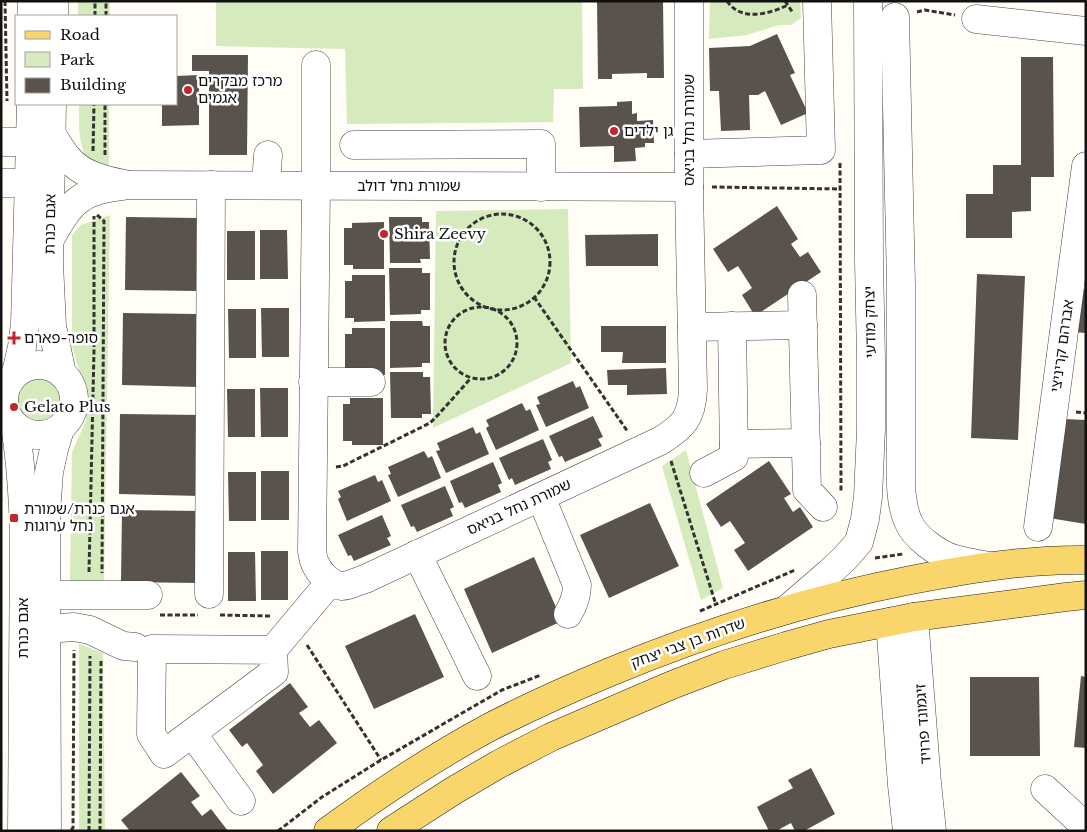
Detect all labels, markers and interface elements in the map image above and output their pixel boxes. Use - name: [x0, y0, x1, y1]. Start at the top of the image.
- legend: [15, 15, 178, 105]
- text: Road: [60, 25, 100, 44]
- text: Park: [60, 50, 96, 69]
- place label: מרכז מבקרים אגמים: [198, 71, 283, 107]
- street label: שמורת נחל בניאס: [679, 74, 698, 186]
- text: Building: [60, 75, 127, 94]
- marker: מרכז מבקרים אגמים: [182, 84, 194, 96]
- place label: גן ילדים: [624, 121, 674, 140]
- marker: גן ילדים: [608, 125, 620, 137]
- street label: שמורת נחל דולב: [357, 176, 461, 195]
- street label: אגם כנרת: [39, 193, 60, 255]
- place label: Shira Zeevy: [394, 224, 486, 243]
- marker: Shira Zeevy: [378, 228, 390, 240]
- street label: יצחק מודעי: [859, 286, 880, 358]
- street label: אברהם קריניצי: [1046, 298, 1077, 394]
- place label: סופר-פארם: [24, 328, 98, 347]
- marker: סופר-פארם: [8, 332, 20, 344]
- place label: Gelato Plus: [24, 397, 111, 416]
- marker: Gelato Plus: [8, 401, 20, 413]
- street label: שמורת נחל בניאס: [464, 474, 574, 539]
- place label: אגם כנרת/שמורת נחל ערוגות: [24, 499, 135, 535]
- marker: אגם כנרת/שמורת נחל ערוגות: [8, 512, 20, 524]
- street label: אגם כנרת: [13, 598, 32, 658]
- street label: שדרות בן צבי יצחק: [628, 613, 748, 672]
- street label: זיגמונד פרויד: [910, 683, 935, 765]

